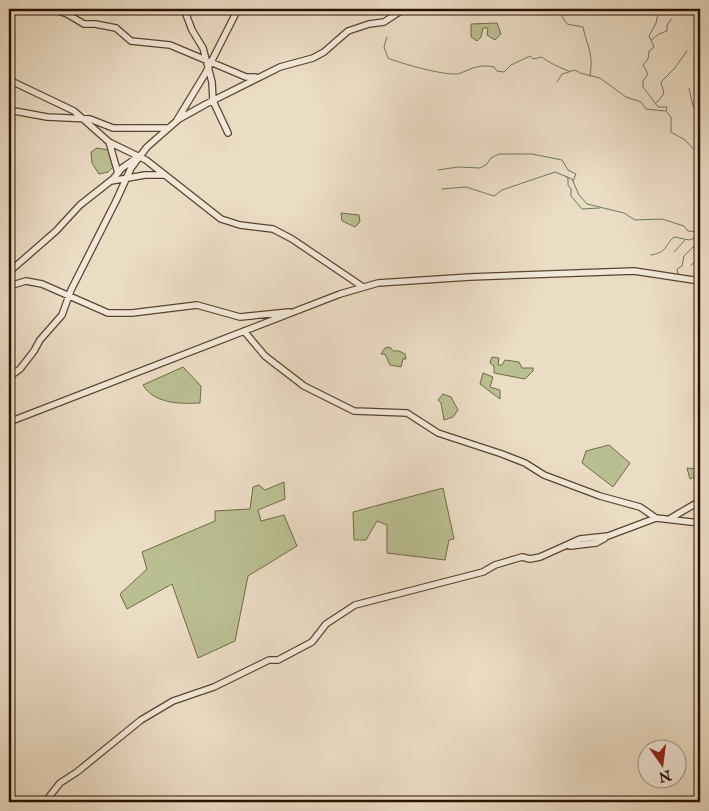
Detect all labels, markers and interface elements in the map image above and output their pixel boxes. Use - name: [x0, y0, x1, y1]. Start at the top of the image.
- north arrow: [636, 738, 686, 788]
- text: N: [657, 765, 674, 786]

